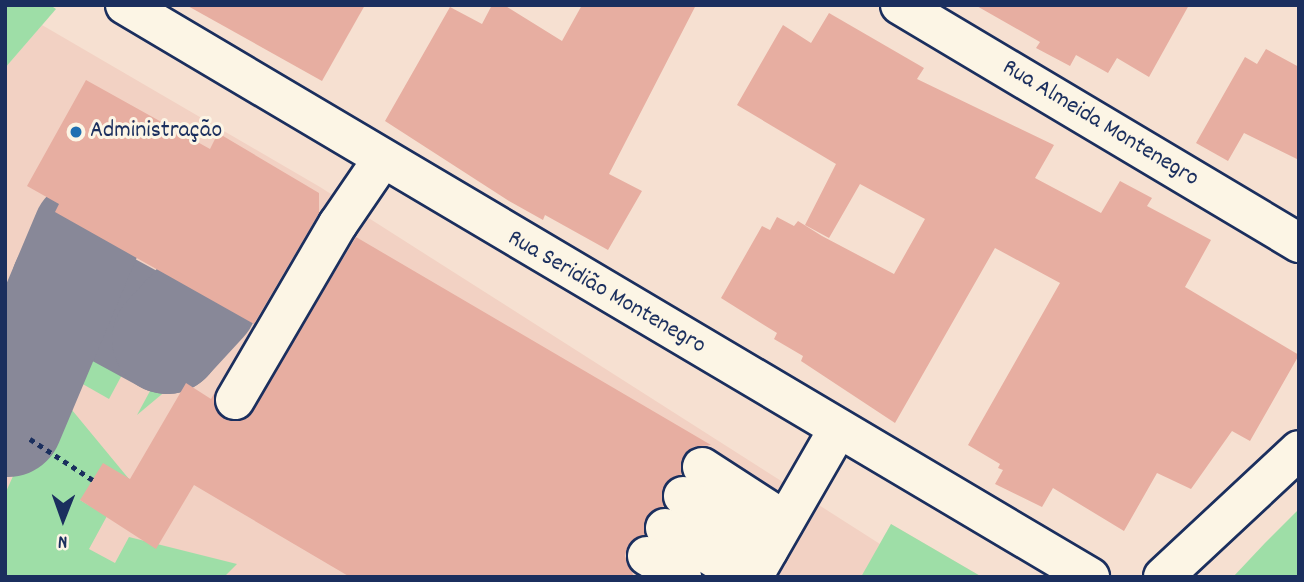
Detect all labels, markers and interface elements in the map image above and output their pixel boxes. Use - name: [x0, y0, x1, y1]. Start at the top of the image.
- street label: Rua Almeida Montenegro: [997, 54, 1203, 194]
- place label: Administração: [90, 118, 222, 146]
- marker: Administração: [68, 124, 84, 140]
- street label: Rua Seridião Montenegro: [502, 225, 710, 361]
- north arrow: [28, 484, 98, 554]
- text: N: [58, 527, 68, 554]

